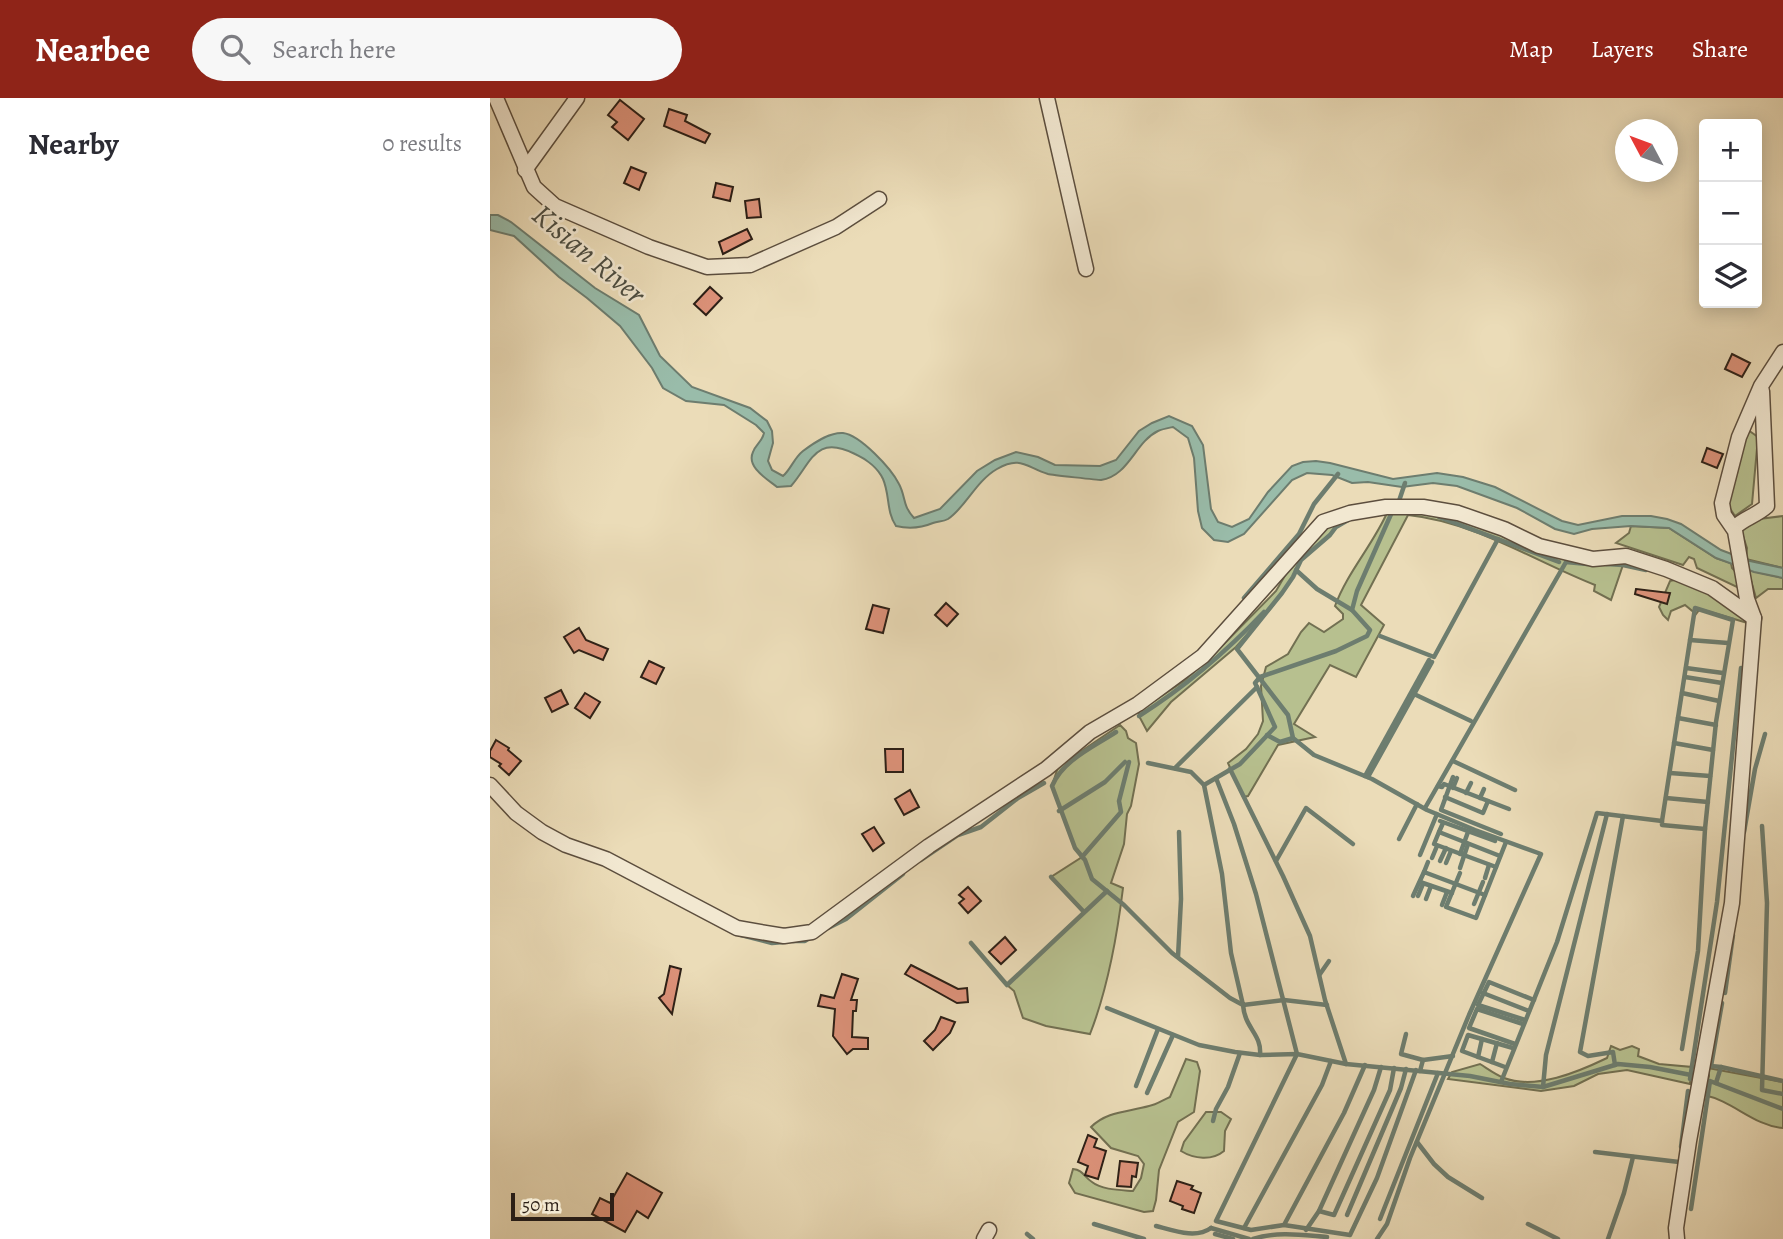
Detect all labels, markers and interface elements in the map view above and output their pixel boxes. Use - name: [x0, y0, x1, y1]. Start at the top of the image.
- search box: [192, 18, 682, 81]
- text: Nearbee: [35, 27, 150, 72]
- icon: search: [216, 30, 254, 68]
- text: Search here: [272, 32, 396, 67]
- text: Map: [1509, 33, 1553, 65]
- text: Layers: [1591, 33, 1654, 65]
- text: Share: [1692, 33, 1748, 65]
- north arrow: [1615, 119, 1678, 182]
- map controls: [1699, 119, 1762, 308]
- button: +: [1699, 119, 1762, 182]
- text: Nearby: [28, 124, 119, 164]
- text: 0 results: [382, 128, 462, 159]
- button: −: [1699, 182, 1762, 245]
- water label: Kisian River: [524, 195, 655, 314]
- button: layers: [1699, 245, 1762, 308]
- scale bar: [511, 1190, 614, 1222]
- text: 50 m: [522, 1192, 560, 1218]

